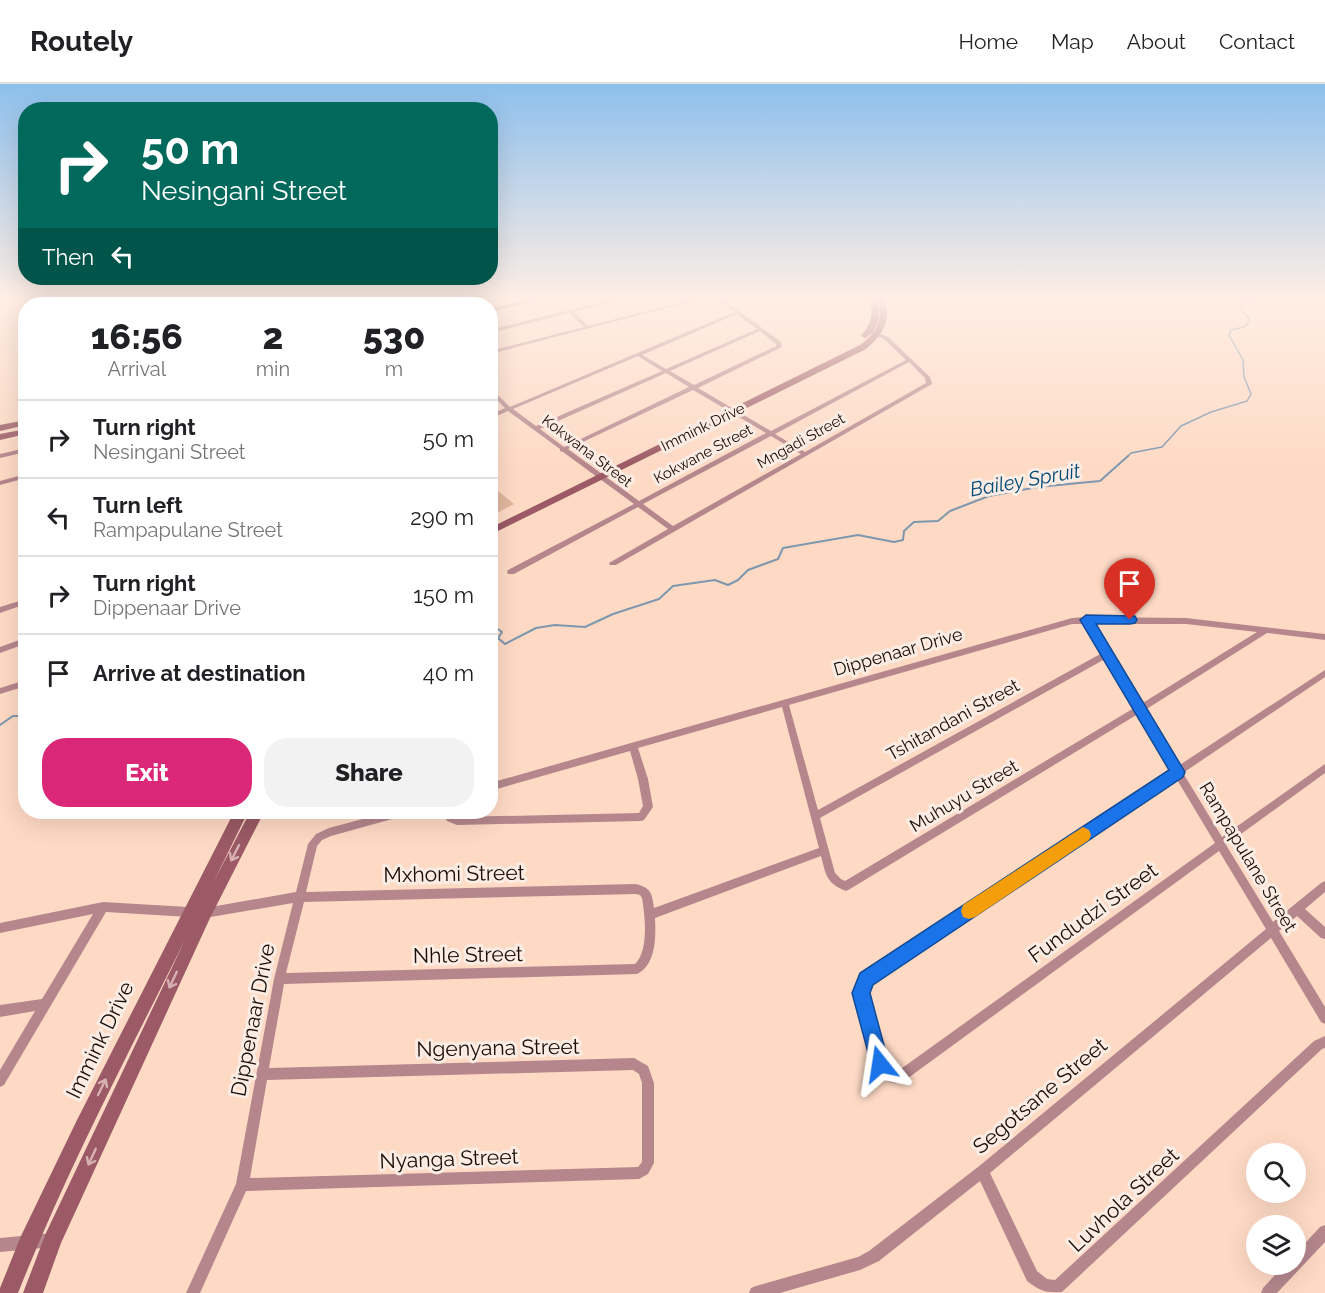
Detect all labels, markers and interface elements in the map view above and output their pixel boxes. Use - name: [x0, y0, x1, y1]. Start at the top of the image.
- text: Routely: [30, 25, 133, 58]
- text: Home: [959, 29, 1018, 54]
- text: Map: [1051, 29, 1094, 54]
- text: About: [1127, 29, 1186, 54]
- text: Contact: [1219, 29, 1295, 54]
- text: 50 m: [141, 125, 239, 174]
- icon: right: [42, 126, 120, 204]
- text: Nesingani Street: [141, 175, 347, 206]
- icon: left: [106, 240, 139, 273]
- text: Then: [42, 244, 94, 270]
- text: 16:56: [91, 315, 183, 357]
- text: 2: [262, 315, 283, 357]
- text: 530: [363, 315, 425, 357]
- text: Arrival: [107, 357, 166, 381]
- text: min: [256, 357, 290, 381]
- text: m: [385, 357, 403, 381]
- street label: Immink Drive: [658, 399, 748, 455]
- street label: Mngadi Street: [754, 410, 848, 472]
- street label: Kokwana Street: [538, 411, 636, 491]
- text: Turn right: [93, 414, 196, 440]
- street label: Kokwane Street: [651, 420, 755, 488]
- icon: right: [42, 423, 75, 456]
- text: 50 m: [423, 426, 474, 452]
- text: Nesingani Street: [93, 440, 246, 464]
- water label: Bailey Spruit: [968, 458, 1083, 501]
- text: Turn left: [93, 492, 183, 518]
- icon: left: [42, 501, 75, 534]
- text: 290 m: [410, 504, 474, 530]
- text: Rampapulane Street: [93, 518, 283, 542]
- pin: [1104, 558, 1155, 620]
- icon: arrive: [1113, 567, 1146, 600]
- text: Turn right: [93, 570, 196, 596]
- icon: right: [42, 579, 75, 612]
- text: 150 m: [413, 582, 474, 608]
- text: Dippenaar Drive: [93, 596, 241, 620]
- street label: Dippenaar Drive: [831, 623, 965, 680]
- icon: arrive: [42, 657, 75, 690]
- text: Arrive at destination: [93, 660, 306, 686]
- text: 40 m: [423, 660, 474, 686]
- street label: Tshitandani Street: [883, 674, 1023, 765]
- button: Exit: [42, 738, 252, 807]
- button: Share: [264, 738, 474, 807]
- street label: Muhuyu Street: [906, 755, 1022, 836]
- street label: Rampapulane Street: [1195, 778, 1301, 935]
- one-way arrow: [229, 843, 241, 861]
- street label: Fundudzi Street: [1023, 857, 1162, 968]
- street label: Mxhomi Street: [383, 860, 525, 887]
- street label: Dippenaar Drive: [225, 941, 280, 1099]
- street label: Nhle Street: [413, 941, 523, 968]
- one-way arrow: [167, 971, 179, 989]
- street label: Immink Drive: [60, 977, 139, 1102]
- position arrow: [848, 1032, 912, 1096]
- street label: Segotsane Street: [968, 1032, 1112, 1159]
- street label: Ngenyana Street: [416, 1034, 580, 1061]
- one-way arrow: [97, 1079, 109, 1097]
- street label: Luvhola Street: [1063, 1142, 1184, 1257]
- map controls: [1246, 1143, 1306, 1275]
- button: search: [1246, 1143, 1306, 1203]
- street label: Nyanga Street: [379, 1144, 519, 1173]
- one-way arrow: [85, 1148, 97, 1166]
- button: layers: [1246, 1215, 1306, 1275]

